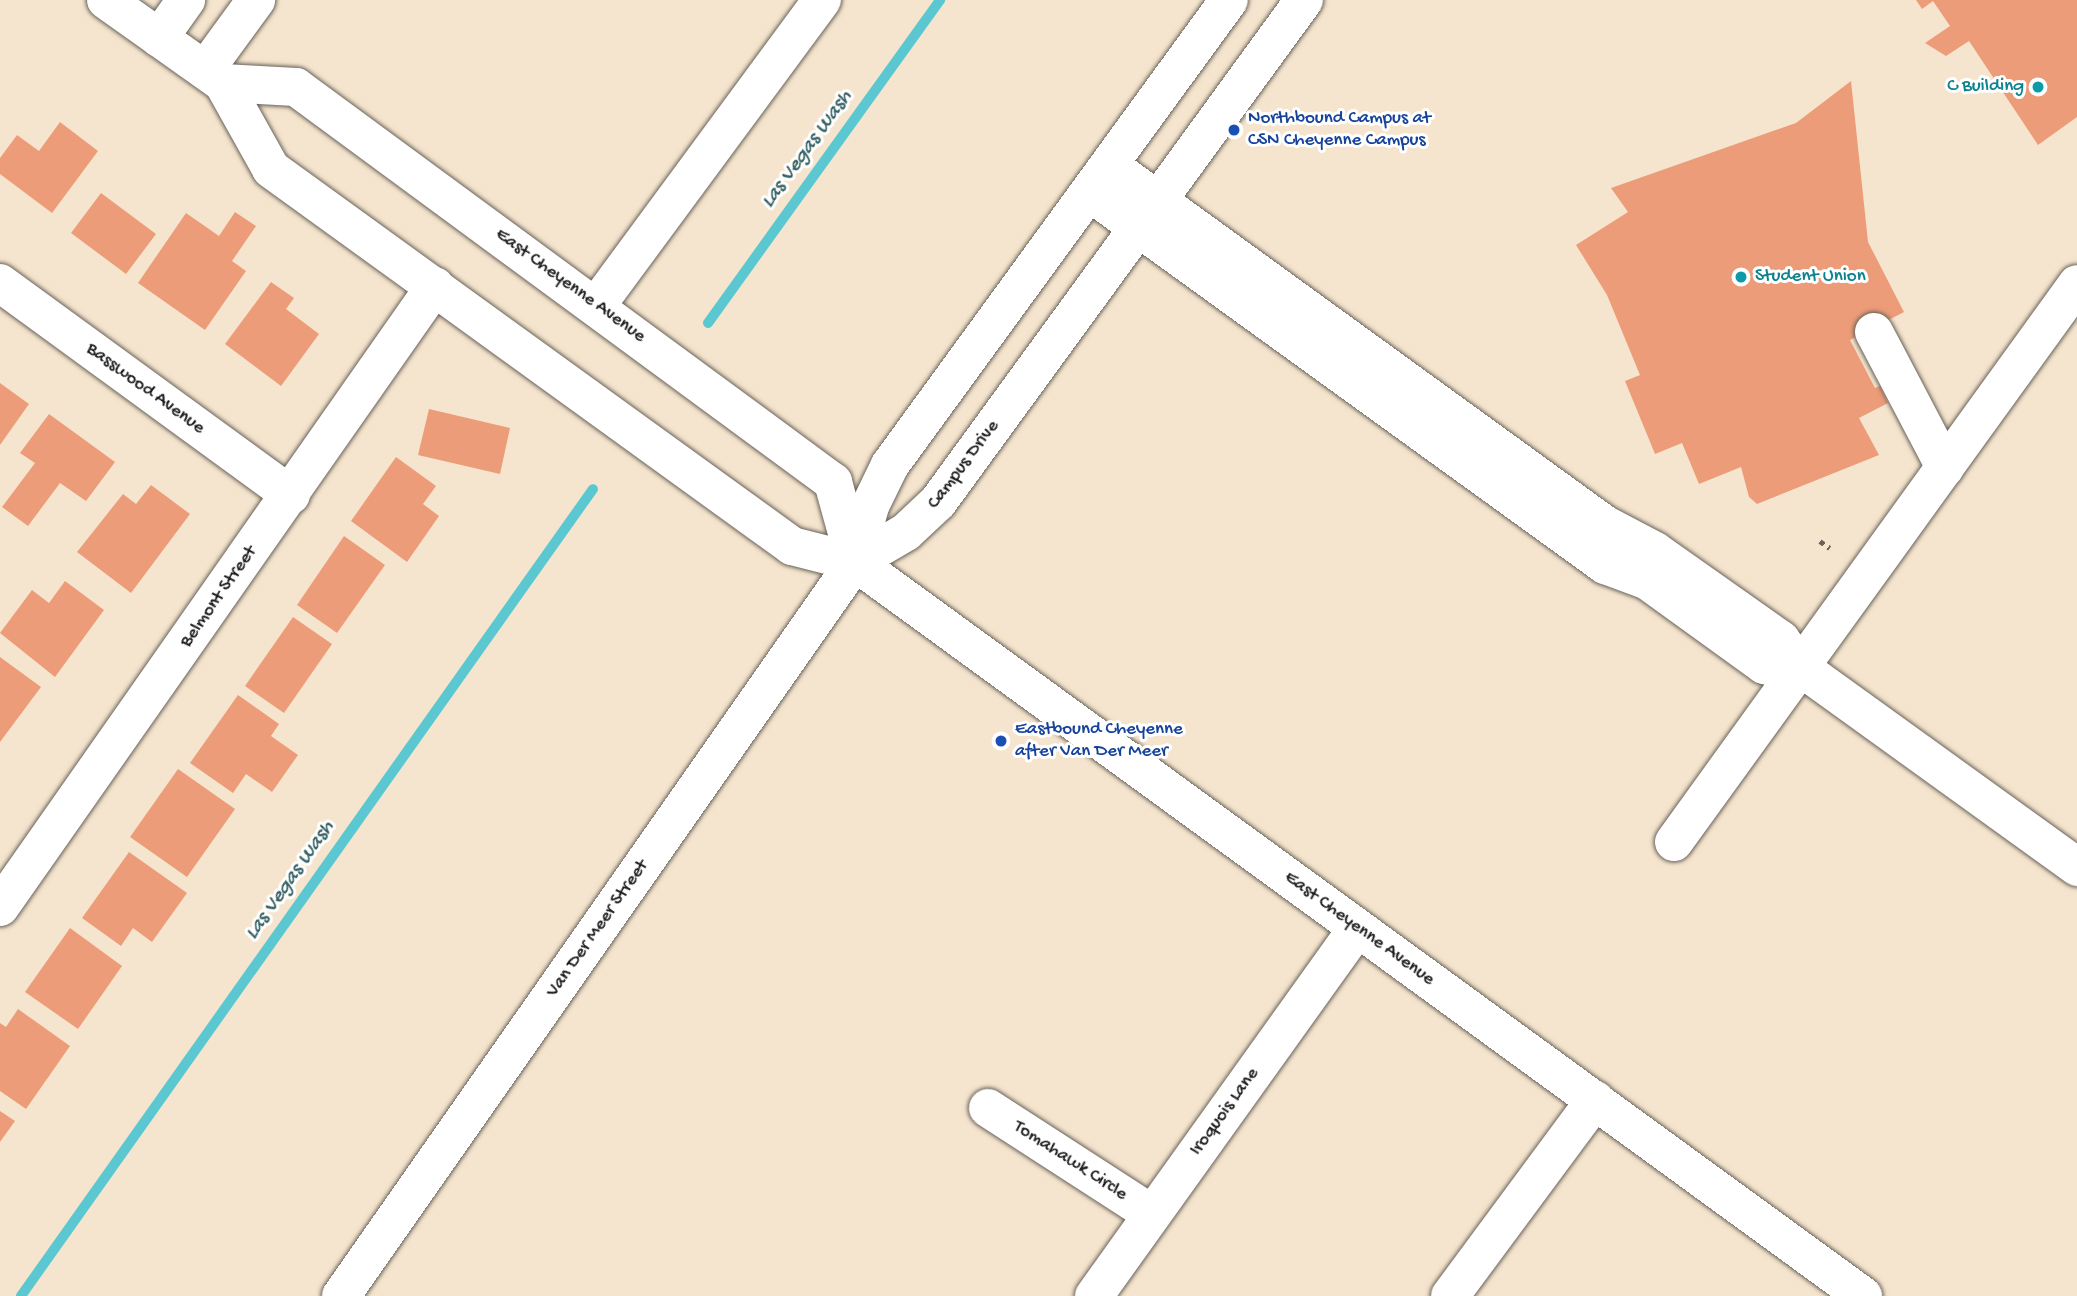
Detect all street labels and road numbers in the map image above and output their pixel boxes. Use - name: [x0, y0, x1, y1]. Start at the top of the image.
- street label: East Cheyenne Avenue: [490, 224, 650, 348]
- street label: Basswood Avenue: [81, 338, 209, 440]
- street label: Campus Drive: [923, 416, 1005, 514]
- street label: Belmont Street: [176, 542, 262, 652]
- street label: Van Der Meer Street: [542, 856, 654, 1002]
- street label: East Cheyenne Avenue: [1279, 867, 1439, 991]
- street label: Iroquois Lane: [1185, 1064, 1265, 1160]
- street label: Tomahawk Circle: [1009, 1116, 1131, 1206]

